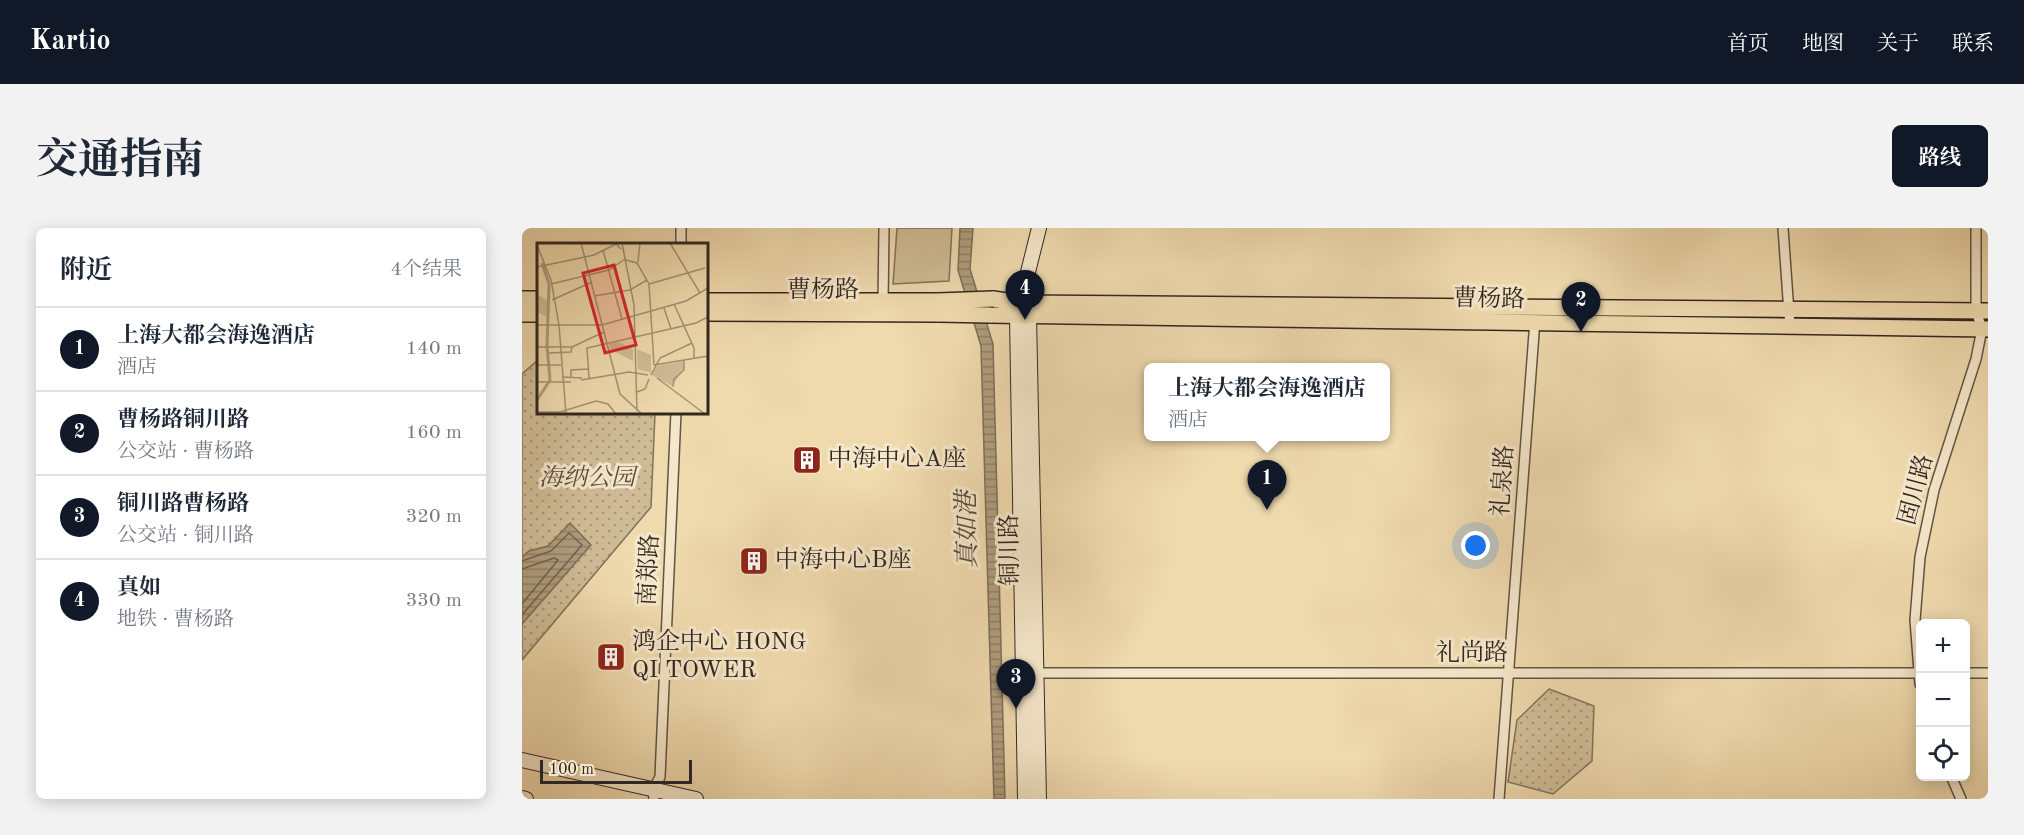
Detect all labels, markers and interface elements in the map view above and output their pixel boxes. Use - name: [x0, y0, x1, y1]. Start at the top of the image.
- text: Kartio: [30, 28, 111, 56]
- text: 首页: [1727, 34, 1769, 55]
- text: 地图: [1802, 34, 1844, 55]
- text: 关于: [1877, 34, 1919, 55]
- text: 联系: [1952, 34, 1994, 55]
- button: 路线: [1892, 125, 1988, 187]
- text: 交通指南: [36, 141, 204, 183]
- inset map: [537, 243, 708, 414]
- text: 附近: [60, 258, 112, 284]
- text: 4个结果: [390, 260, 462, 280]
- pin: 4: [1006, 270, 1044, 320]
- street label: 曹杨路: [787, 276, 859, 303]
- pin: 2: [1562, 282, 1600, 332]
- street label: 曹杨路: [1453, 284, 1525, 313]
- text: 上海大都会海逸酒店: [117, 325, 315, 347]
- text: 1: [74, 339, 85, 359]
- text: 140 m: [406, 339, 462, 359]
- text: 酒店: [117, 358, 157, 378]
- popup: [1144, 363, 1390, 441]
- text: 上海大都会海逸酒店: [1168, 378, 1366, 400]
- text: 曹杨路铜川路: [117, 409, 249, 431]
- text: 酒店: [1168, 411, 1208, 431]
- text: 2: [74, 423, 85, 443]
- text: 160 m: [406, 423, 462, 443]
- text: 公交站 · 曹杨路: [117, 442, 254, 462]
- building icon: 中海中心A座: [791, 444, 823, 476]
- street label: 礼泉路: [1487, 444, 1518, 518]
- place label: 中海中心A座: [828, 445, 966, 472]
- street label: 固川路: [1893, 451, 1938, 528]
- pin: 1: [1248, 460, 1286, 510]
- park label: 海纳公园: [539, 464, 639, 491]
- water label: 真如港: [952, 488, 982, 569]
- text: 铜川路曹杨路: [117, 493, 249, 515]
- text: 3: [74, 507, 85, 527]
- text: 320 m: [406, 507, 462, 527]
- street label: 铜川路: [995, 514, 1024, 586]
- text: 公交站 · 铜川路: [117, 526, 254, 546]
- your location: [1461, 531, 1490, 560]
- street label: 南郑路: [633, 533, 664, 607]
- building icon: 中海中心B座: [738, 545, 770, 577]
- place label: 中海中心B座: [775, 546, 912, 573]
- text: 真如: [117, 577, 161, 599]
- text: 4: [74, 591, 85, 611]
- text: 330 m: [406, 591, 462, 611]
- text: 地铁 · 曹杨路: [117, 610, 234, 630]
- map controls: [1916, 619, 1970, 781]
- button: +: [1916, 619, 1970, 673]
- place label: 鸿企中心 HONG QI TOWER: [632, 628, 806, 683]
- street label: 礼尚路: [1436, 639, 1508, 666]
- building icon: 鸿企中心 HONG QI TOWER: [595, 641, 627, 673]
- pin: 3: [996, 660, 1036, 709]
- button: −: [1916, 673, 1970, 727]
- button: locate: [1916, 727, 1970, 781]
- scale bar: [540, 757, 692, 784]
- text: 100 m: [549, 762, 594, 778]

